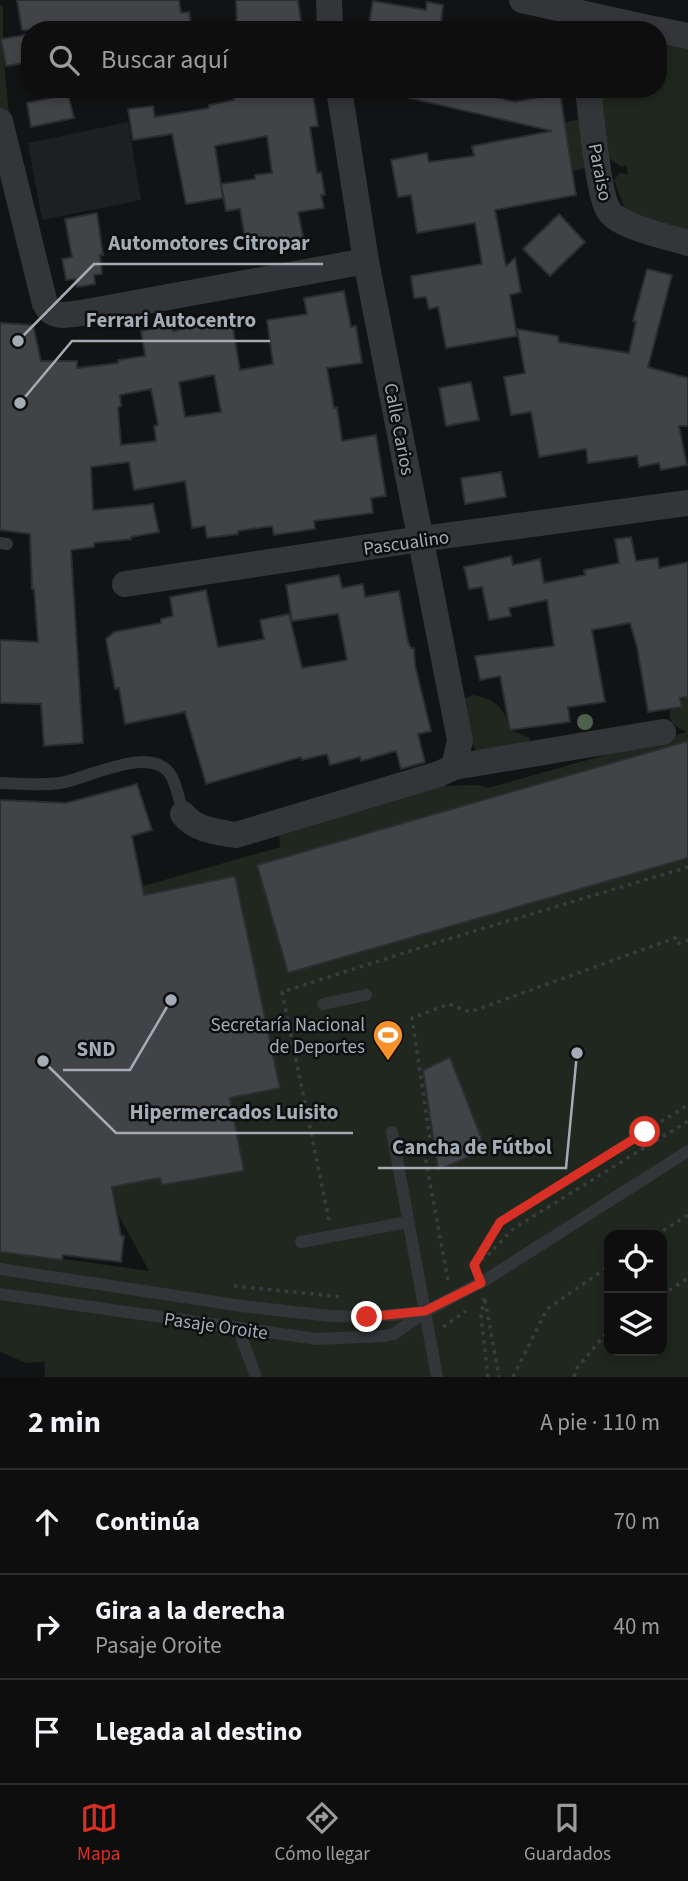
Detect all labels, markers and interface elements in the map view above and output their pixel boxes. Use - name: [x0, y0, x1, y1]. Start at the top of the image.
- search box: [21, 21, 667, 98]
- icon: search: [45, 41, 83, 79]
- text: Buscar aquí: [101, 41, 228, 78]
- street label: Paraiso: [581, 141, 618, 203]
- callout: Automotores Citropar: [94, 222, 323, 264]
- text: Automotores Citropar: [107, 228, 310, 258]
- callout: Ferrari Autocentro: [72, 299, 270, 341]
- text: Ferrari Autocentro: [86, 305, 256, 335]
- street label: Calle Carios: [376, 381, 421, 478]
- street label: Pascualino: [362, 524, 451, 563]
- place label: Secretaría Nacional de Deportes: [211, 1012, 365, 1061]
- sports icon: Secretaría Nacional de Deportes: [371, 1018, 405, 1062]
- callout: SND: [63, 1028, 130, 1070]
- text: SND: [77, 1034, 115, 1064]
- callout: Hipermercados Luisito: [116, 1091, 353, 1133]
- text: Hipermercados Luisito: [130, 1097, 338, 1127]
- route start: [629, 1116, 660, 1147]
- callout: Cancha de Fútbol: [378, 1126, 566, 1168]
- text: Cancha de Fútbol: [392, 1132, 552, 1162]
- map controls: [604, 1230, 667, 1356]
- button: locate: [604, 1230, 667, 1293]
- button: layers: [604, 1293, 667, 1356]
- route end: [351, 1301, 382, 1332]
- street label: Pasaje Oroite: [162, 1306, 269, 1347]
- text: 2 min: [28, 1401, 101, 1444]
- text: A pie · 110 m: [540, 1406, 660, 1439]
- icon: ahead: [28, 1503, 66, 1541]
- text: Continúa: [95, 1503, 200, 1540]
- text: 70 m: [613, 1505, 660, 1538]
- text: Gira a la derecha: [95, 1592, 285, 1629]
- icon: right: [28, 1608, 66, 1646]
- text: 40 m: [613, 1610, 660, 1643]
- text: Pasaje Oroite: [95, 1629, 222, 1662]
- icon: arrive: [28, 1713, 66, 1751]
- text: Llegada al destino: [95, 1713, 302, 1750]
- tab: Mapa: [77, 1799, 120, 1868]
- tab: Cómo llegar: [274, 1799, 370, 1868]
- tab: Guardados: [524, 1799, 611, 1868]

